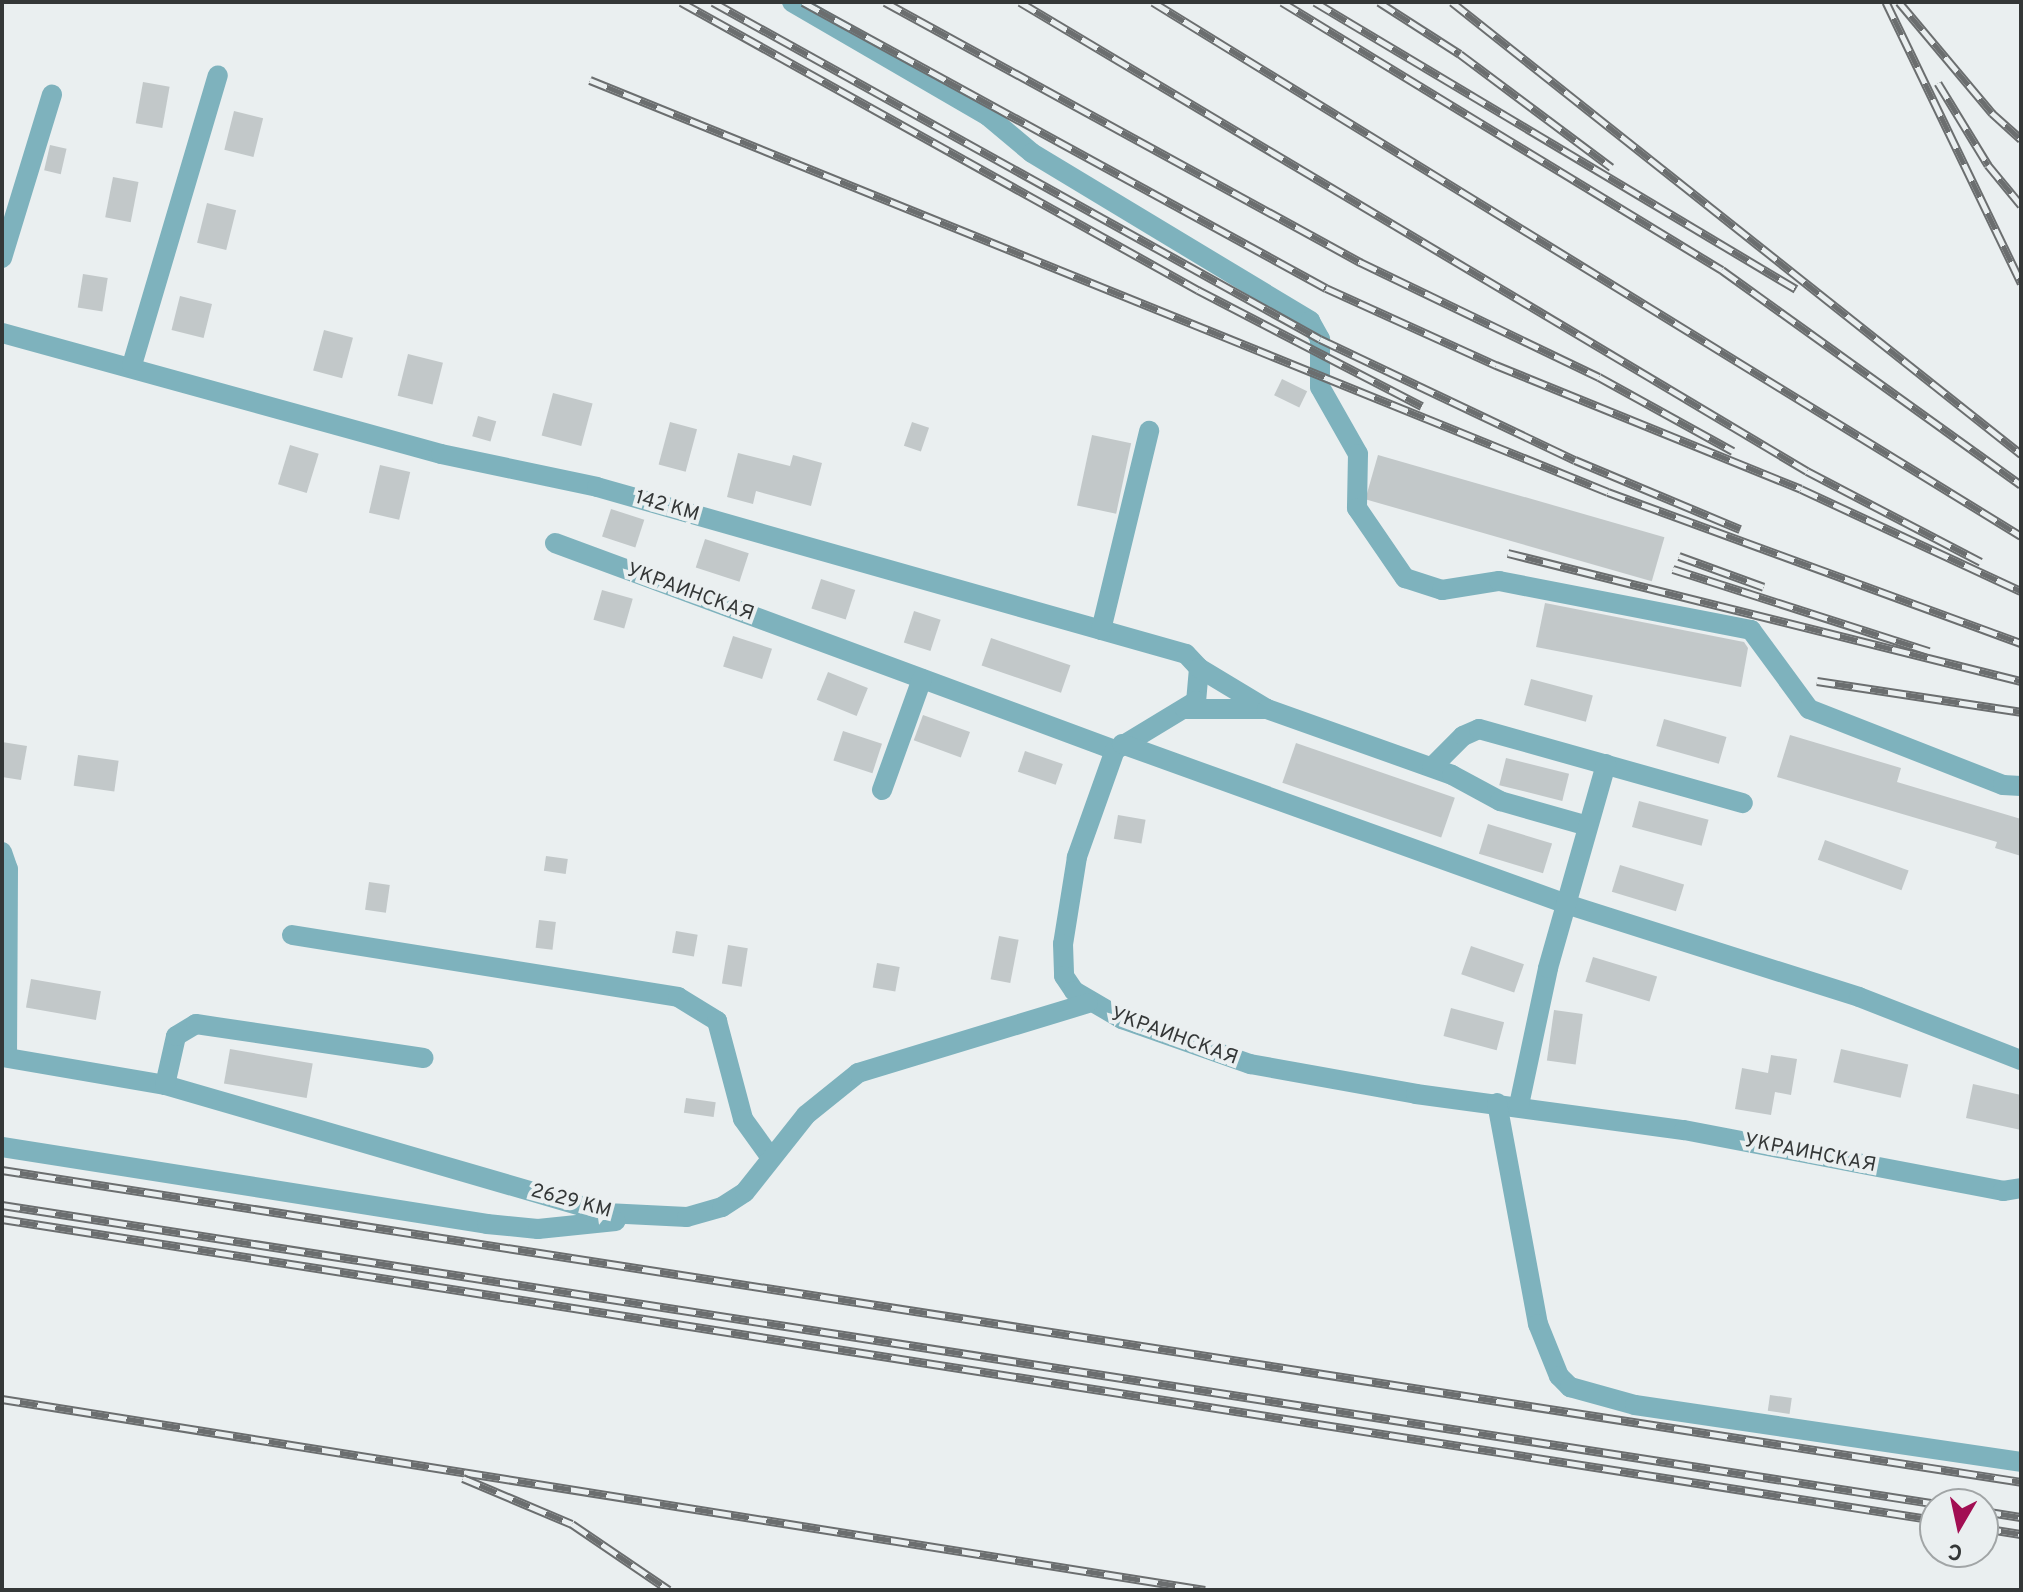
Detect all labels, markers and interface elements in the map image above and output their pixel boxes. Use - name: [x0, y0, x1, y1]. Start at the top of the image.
- street label: 142 КМ: [632, 486, 702, 528]
- street label: УКРАИНСКАЯ: [623, 559, 757, 627]
- street label: УКРАИНСКАЯ: [1107, 1003, 1241, 1071]
- street label: УКРАИНСКАЯ: [1742, 1129, 1878, 1179]
- street label: 2629 КМ: [528, 1180, 614, 1224]
- north arrow: [1919, 1488, 1999, 1568]
- text: С: [1946, 1536, 1965, 1565]

